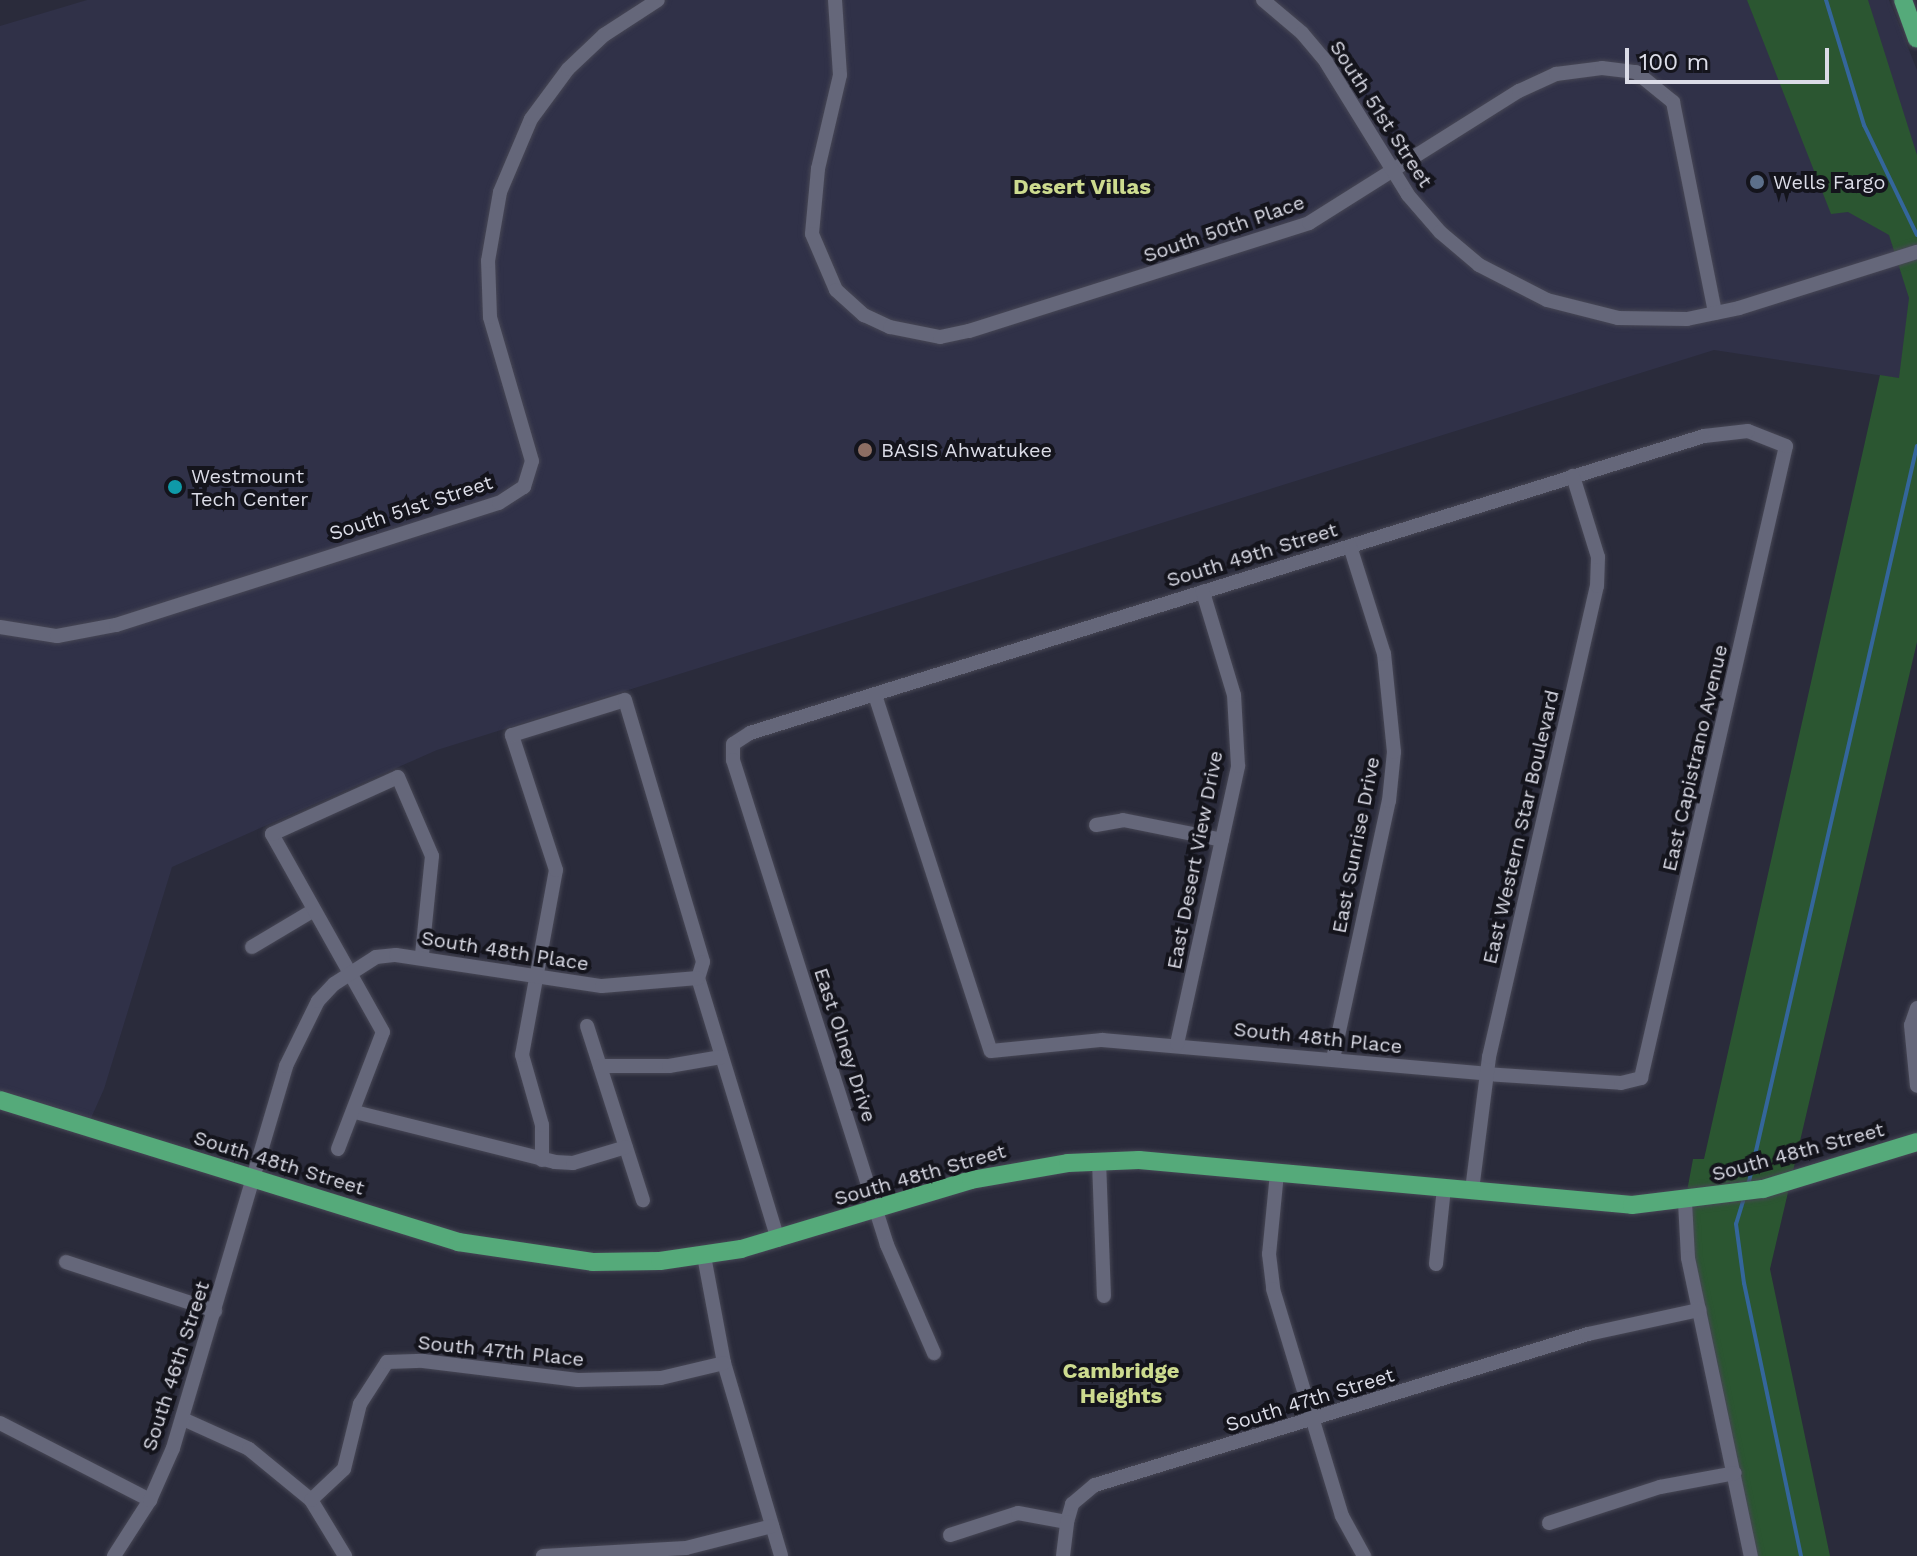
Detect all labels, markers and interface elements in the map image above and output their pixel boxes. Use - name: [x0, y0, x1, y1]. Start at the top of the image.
- scale bar: [1629, 32, 1833, 82]
- street label: South 51st Street: [1325, 36, 1437, 192]
- text: 100 m: [1639, 48, 1709, 76]
- place label: Wells Fargo: [1773, 170, 1885, 194]
- marker: Wells Fargo: [1748, 173, 1766, 191]
- district label: Desert Villas: [1013, 174, 1151, 200]
- street label: South 50th Place: [1140, 190, 1308, 268]
- place label: BASIS Ahwatukee: [881, 438, 1053, 462]
- marker: BASIS Ahwatukee: [856, 441, 874, 459]
- place label: Westmount Tech Center: [191, 464, 308, 511]
- street label: South 51st Street: [326, 470, 496, 546]
- marker: Westmount Tech Center: [166, 478, 184, 496]
- street label: South 49th Street: [1164, 518, 1340, 592]
- street label: East Capistrano Avenue: [1657, 642, 1733, 874]
- street label: East Western Star Boulevard: [1478, 687, 1564, 967]
- street label: East Desert View Drive: [1162, 748, 1228, 972]
- street label: East Sunrise Drive: [1327, 755, 1385, 935]
- street label: South 48th Place: [420, 926, 590, 976]
- street label: East Olney Drive: [809, 965, 881, 1125]
- street label: South 48th Place: [1233, 1017, 1403, 1059]
- street label: South 48th Street: [1709, 1117, 1887, 1187]
- street label: South 48th Street: [191, 1126, 367, 1200]
- street label: South 48th Street: [832, 1139, 1008, 1211]
- street label: South 46th Street: [137, 1278, 215, 1454]
- street label: South 47th Place: [417, 1330, 585, 1372]
- district label: Cambridge Heights: [1063, 1357, 1179, 1408]
- street label: South 47th Street: [1223, 1363, 1397, 1437]

